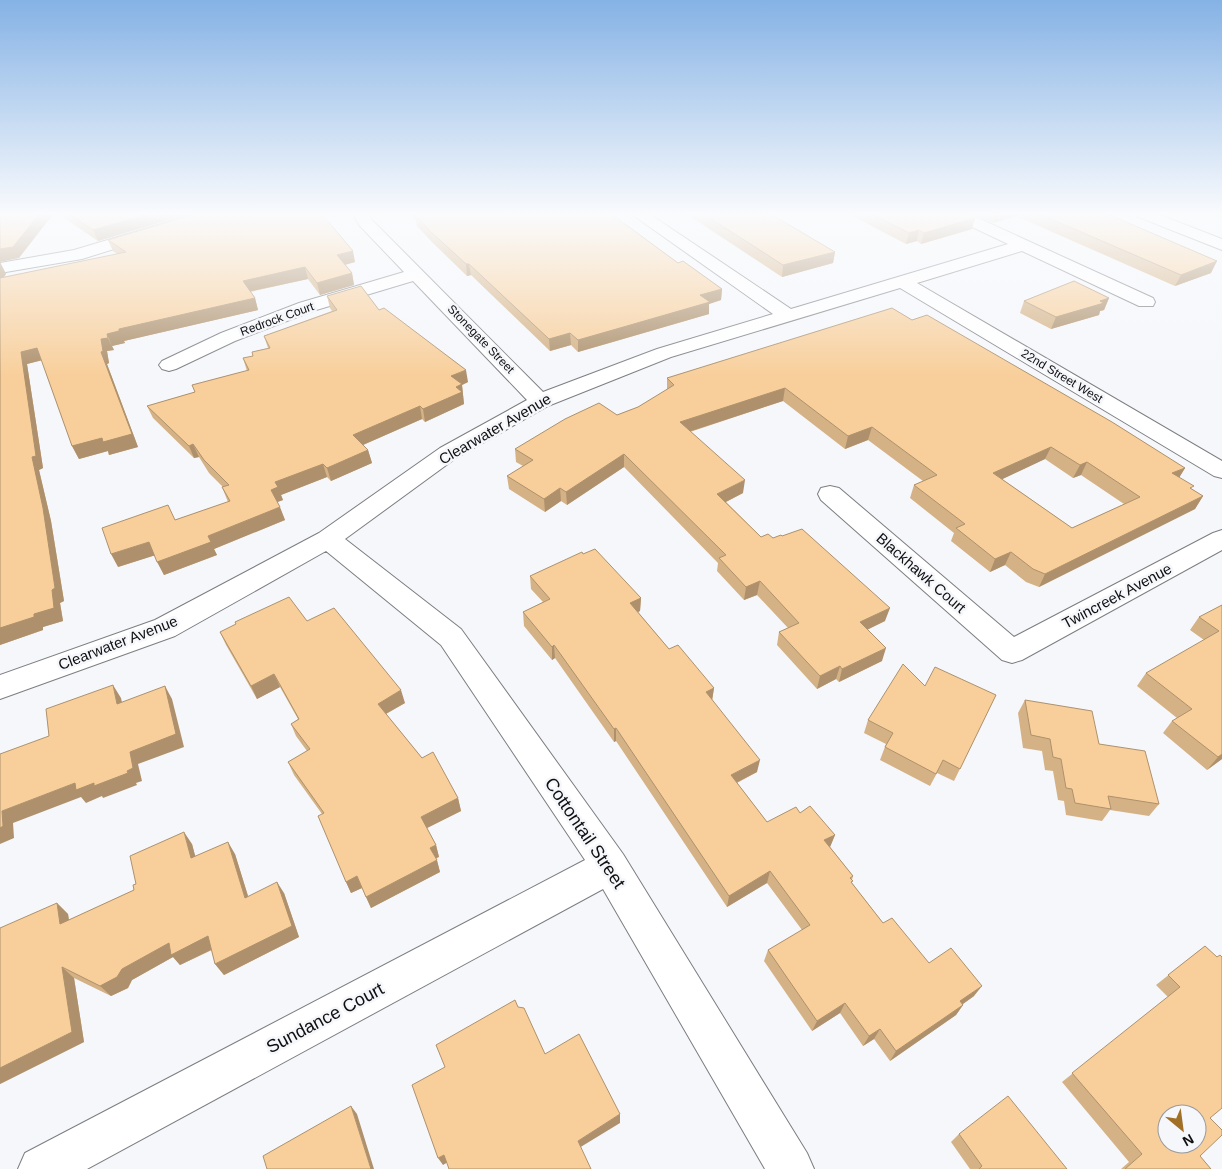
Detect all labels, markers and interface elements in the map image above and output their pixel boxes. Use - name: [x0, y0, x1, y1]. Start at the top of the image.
- street label: Redrock Court: [238, 299, 316, 339]
- street label: Stonegate Street: [445, 302, 518, 377]
- street label: 22nd Street West: [1019, 346, 1106, 406]
- street label: Clearwater Avenue: [436, 390, 554, 468]
- street label: Blackhawk Court: [873, 529, 970, 617]
- street label: Twincreek Avenue: [1059, 560, 1174, 632]
- street label: Clearwater Avenue: [56, 612, 180, 673]
- street label: Cottontail Street: [541, 774, 629, 892]
- street label: Sundance Court: [263, 979, 387, 1057]
- north arrow: [1157, 1104, 1207, 1154]
- text: N: [1180, 1131, 1197, 1150]

